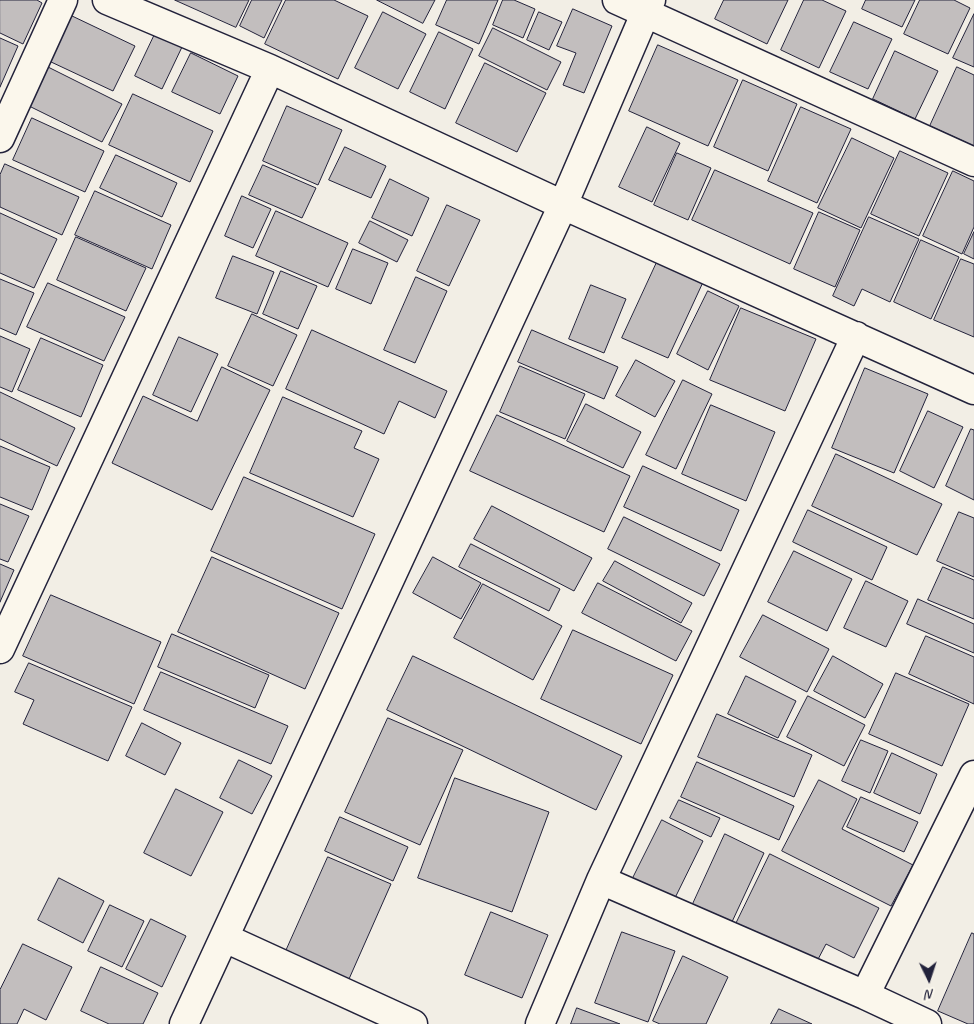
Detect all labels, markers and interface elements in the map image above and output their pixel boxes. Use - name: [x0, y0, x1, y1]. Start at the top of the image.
- north arrow: [904, 954, 954, 1004]
- text: N: [925, 986, 935, 1003]

